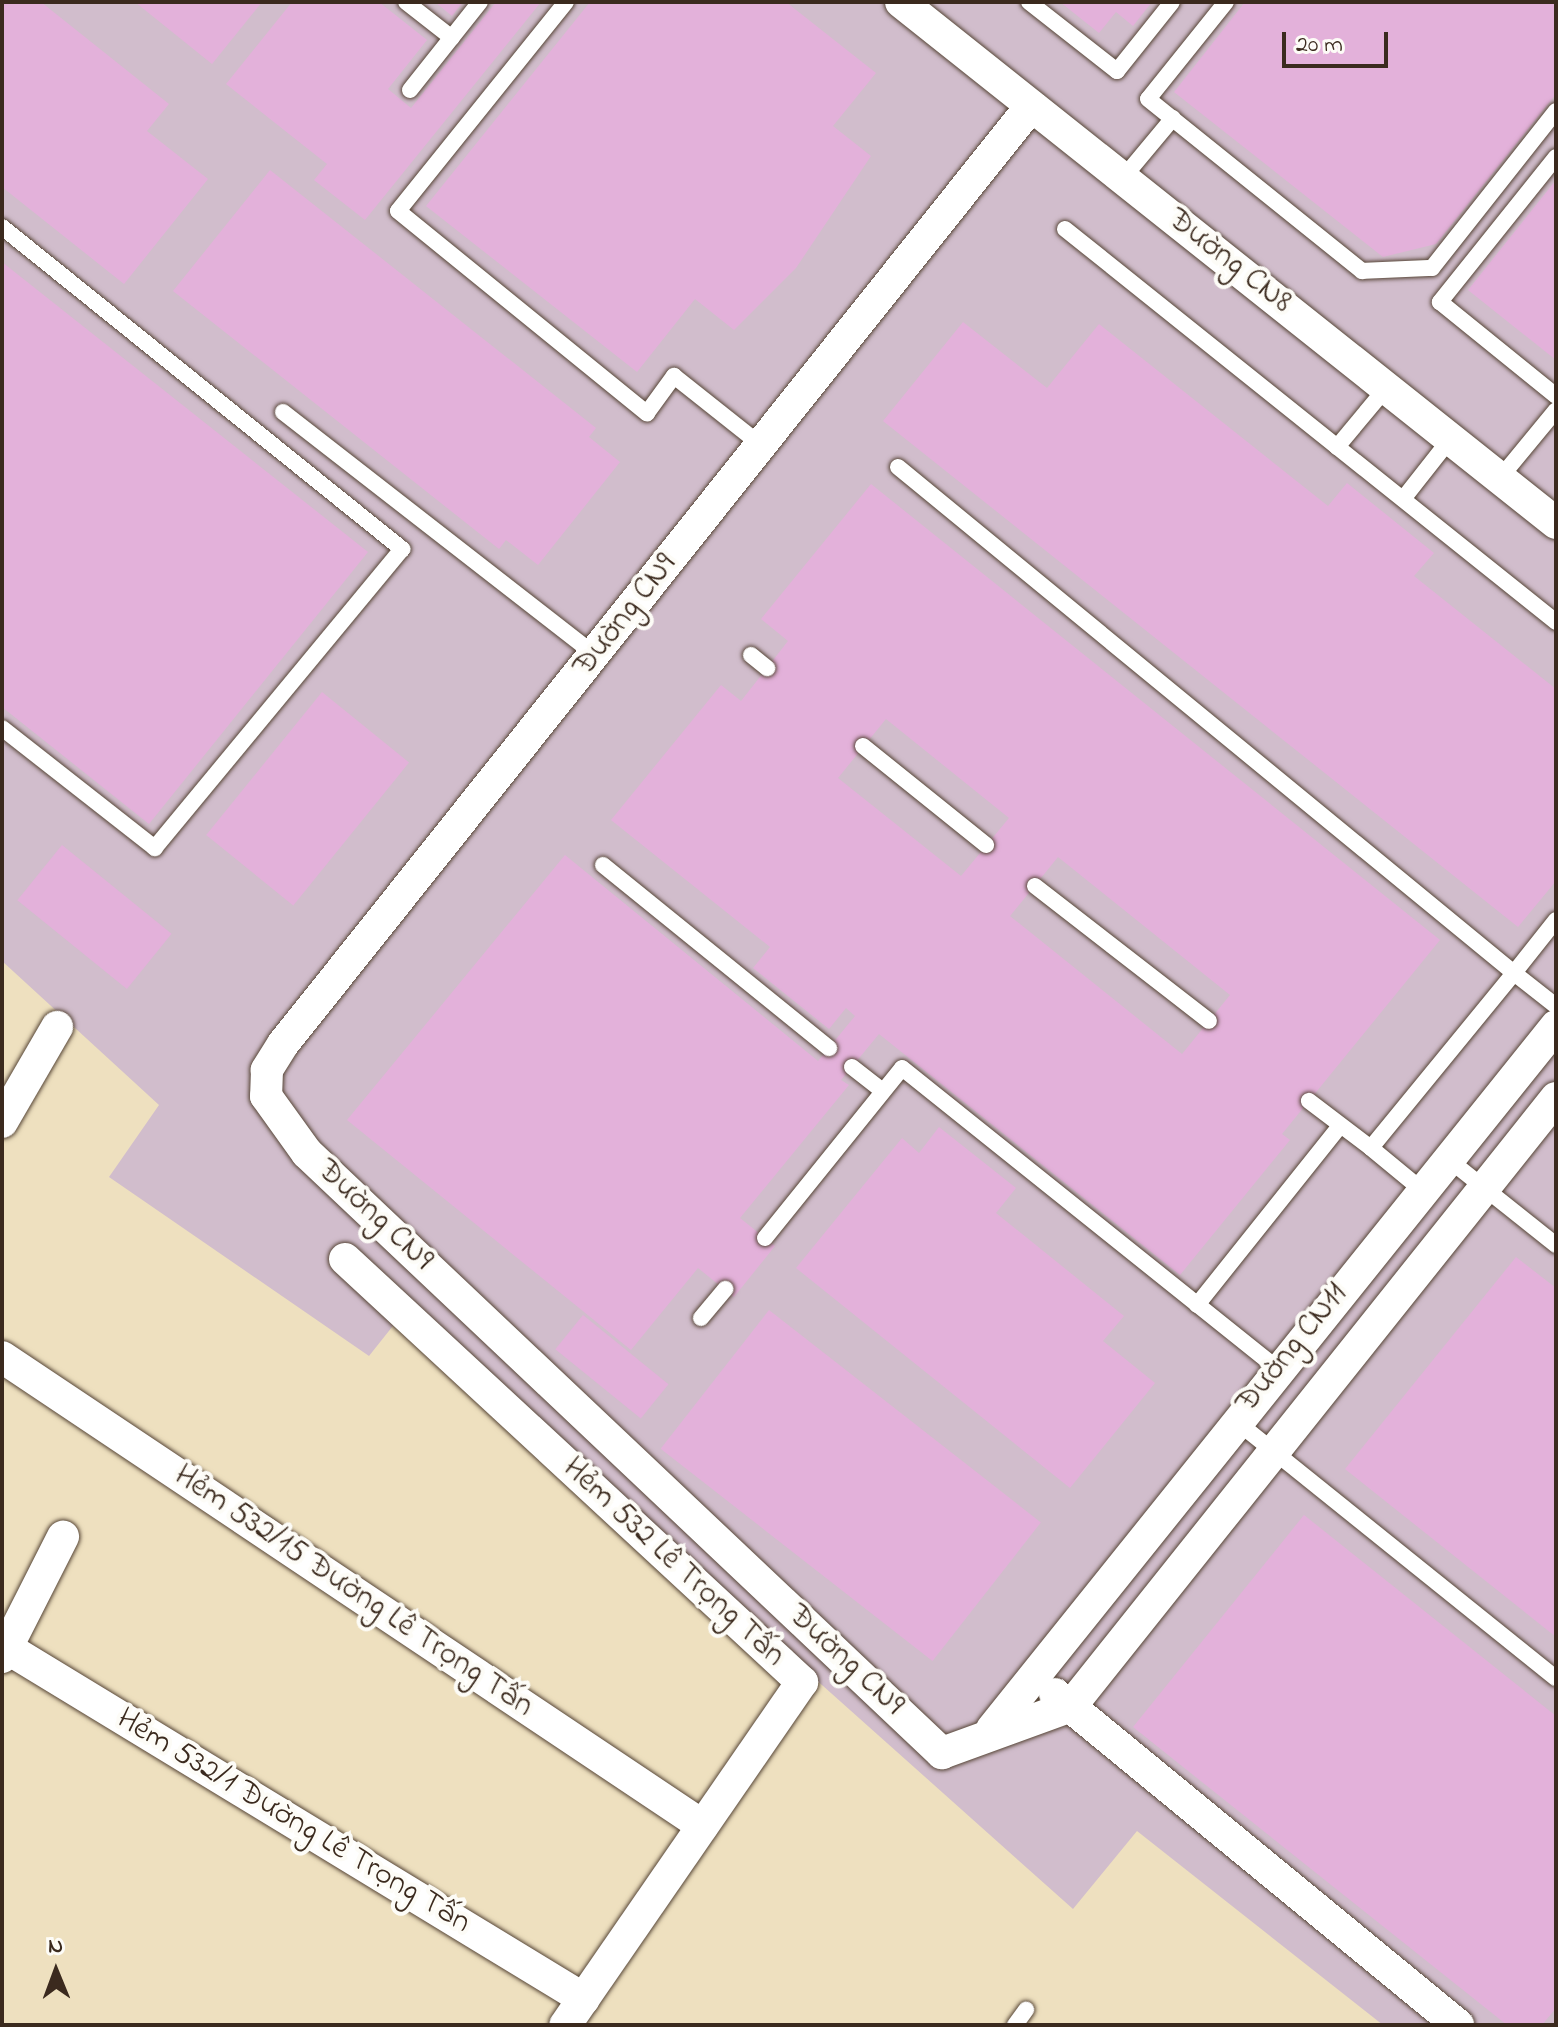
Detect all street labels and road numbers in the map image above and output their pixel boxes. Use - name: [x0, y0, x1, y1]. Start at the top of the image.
- street label: Đường CN8: [1159, 201, 1299, 323]
- street label: Đường CN9: [566, 547, 686, 685]
- street label: Đường CN9: [308, 1152, 440, 1280]
- street label: Đường CN11: [1229, 1276, 1357, 1422]
- street label: Hẻm 532 Lê Trọng Tấn: [554, 1450, 792, 1676]
- street label: Hẻm 532/15 Đường Lê Trọng Tấn: [166, 1457, 540, 1727]
- street label: Đường CN9: [779, 1597, 911, 1725]
- street label: Hẻm 532/1 Đường Lê Trọng Tấn: [109, 1701, 477, 1943]

